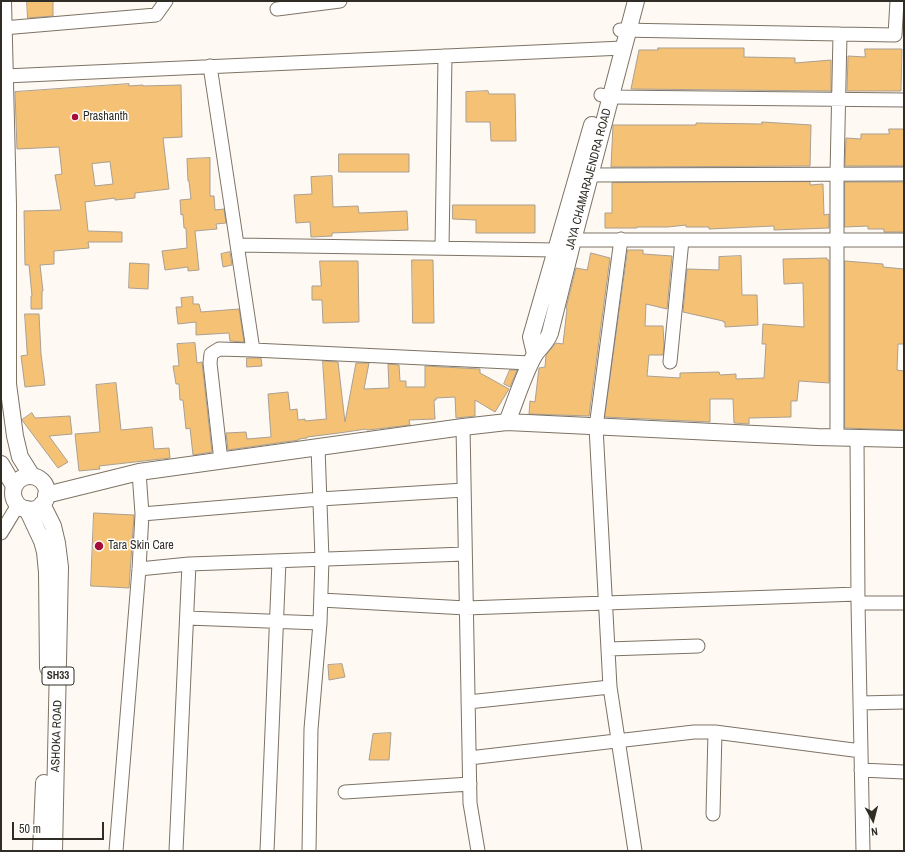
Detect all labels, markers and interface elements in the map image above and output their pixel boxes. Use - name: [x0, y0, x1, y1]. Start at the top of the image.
- street label: JAYA CHAMARAJENDRA ROAD: [563, 107, 615, 251]
- place label: Prashanth: [83, 110, 128, 124]
- marker: Prashanth: [70, 112, 80, 122]
- place label: Tara Skin Care: [108, 539, 174, 553]
- marker: Tara Skin Care: [93, 540, 105, 552]
- road number: SH33: [42, 667, 74, 685]
- street label: ASHOKA ROAD: [49, 700, 65, 772]
- north arrow: [853, 800, 893, 840]
- scale bar: [14, 814, 106, 840]
- text: 50 m: [19, 821, 41, 837]
- text: N: [870, 825, 879, 839]

